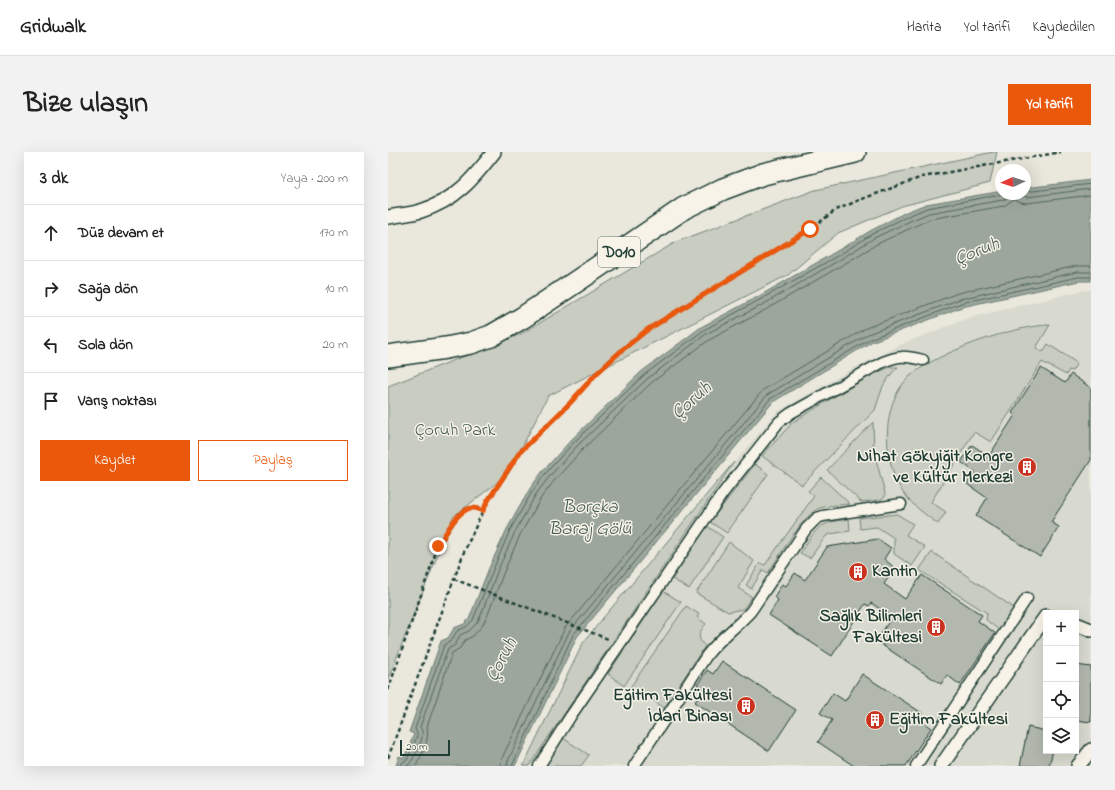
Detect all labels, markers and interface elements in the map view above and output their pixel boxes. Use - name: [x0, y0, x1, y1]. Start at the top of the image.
- text: Gridwalk: [20, 14, 86, 41]
- text: Harita: [907, 17, 942, 38]
- text: Yol tarifi: [964, 17, 1010, 38]
- text: Kaydedilen: [1032, 17, 1095, 38]
- text: Bize ulaşın: [24, 84, 148, 125]
- button: Yol tarifi: [1008, 84, 1091, 125]
- north arrow: [995, 164, 1031, 200]
- text: 3 dk: [40, 166, 68, 191]
- text: Yaya · 200 m: [280, 169, 348, 188]
- route start: [801, 220, 819, 238]
- icon: ahead: [40, 222, 62, 244]
- text: Düz devam et: [78, 222, 164, 244]
- text: 170 m: [320, 223, 348, 242]
- water label: Çoruh: [951, 231, 1004, 273]
- road number: D010: [598, 237, 640, 267]
- icon: right: [40, 278, 62, 300]
- text: Sağa dön: [78, 278, 138, 300]
- text: 10 m: [325, 279, 348, 298]
- icon: left: [40, 334, 62, 356]
- text: Sola dön: [78, 334, 133, 356]
- text: 20 m: [323, 335, 348, 354]
- water label: Çoruh: [666, 375, 719, 426]
- icon: arrive: [40, 390, 62, 412]
- text: Varış noktası: [78, 390, 157, 412]
- park label: Çoruh Park: [415, 418, 495, 444]
- button: Kaydet: [40, 440, 190, 481]
- button: Paylaş: [198, 440, 348, 481]
- place label: Nihat Gökyiğit Kongre ve Kültür Merkezi: [857, 444, 1014, 491]
- building icon: Nihat Gökyiğit Kongre ve Kültür Merkezi: [1016, 456, 1038, 478]
- water label: Borçka Baraj Gölü: [549, 494, 632, 543]
- route end: [429, 537, 447, 555]
- place label: Kantin: [872, 559, 918, 585]
- building icon: Kantin: [847, 561, 869, 583]
- place label: Sağlık Bilimleri Fakültesi: [819, 604, 922, 651]
- map controls: [1043, 610, 1079, 754]
- button: +: [1043, 610, 1079, 646]
- building icon: Sağlık Bilimleri Fakültesi: [925, 616, 947, 638]
- water label: Çoruh: [479, 632, 525, 687]
- button: −: [1043, 646, 1079, 682]
- button: locate: [1043, 682, 1079, 718]
- place label: Eğitim Fakültesi İdari Binası: [613, 683, 732, 730]
- building icon: Eğitim Fakültesi İdari Binası: [735, 695, 757, 717]
- place label: Eğitim Fakültesi: [889, 707, 1008, 734]
- building icon: Eğitim Fakültesi: [864, 709, 886, 731]
- button: layers: [1043, 718, 1079, 754]
- scale bar: [400, 738, 450, 757]
- text: 20 m: [406, 739, 428, 755]

